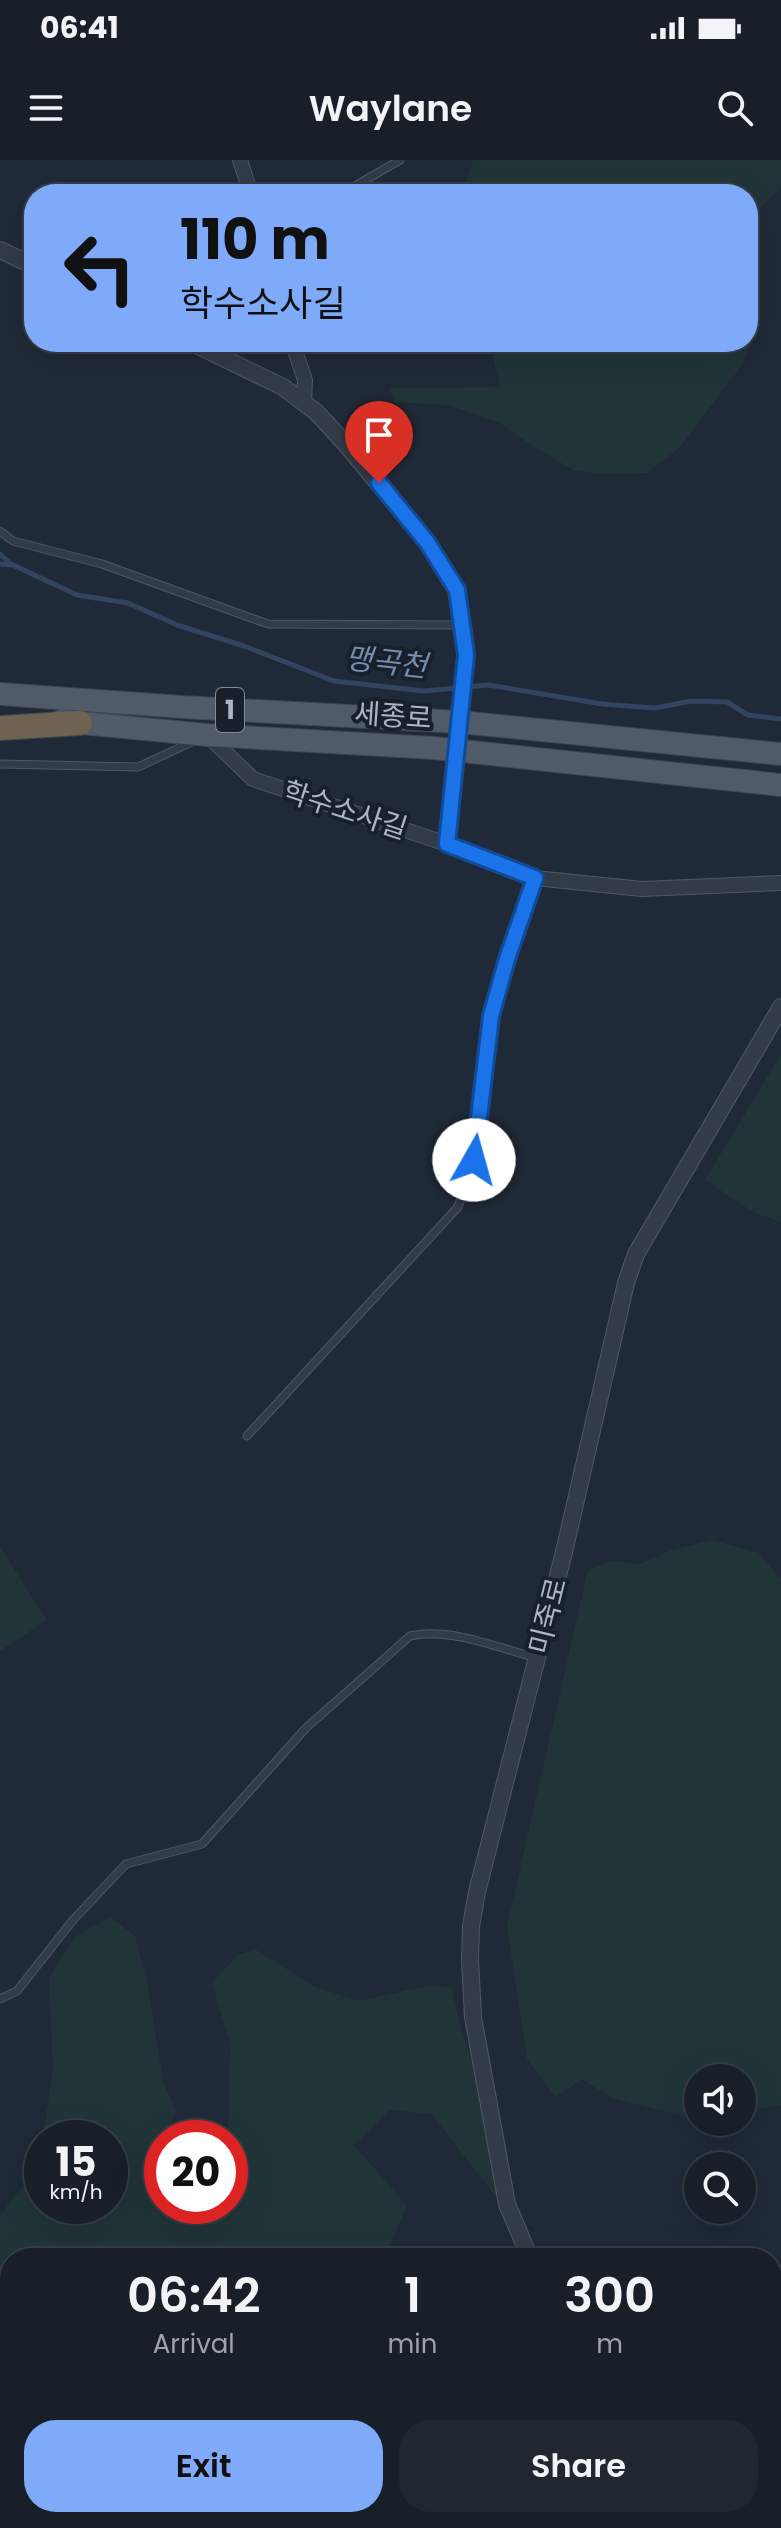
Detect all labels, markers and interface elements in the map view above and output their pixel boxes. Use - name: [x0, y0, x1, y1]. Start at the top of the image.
- text: 06:41: [40, 6, 119, 49]
- text: Waylane: [309, 83, 472, 134]
- icon: menu: [24, 86, 68, 130]
- icon: search: [713, 86, 757, 130]
- text: 110 m: [180, 200, 330, 279]
- icon: left: [48, 216, 152, 320]
- text: 학수소사길: [180, 278, 346, 329]
- pin: [345, 401, 413, 483]
- icon: arrive: [357, 413, 401, 457]
- water label: 맹곡천: [343, 636, 433, 688]
- road number: 1: [216, 688, 244, 732]
- street label: 세종로: [353, 694, 433, 738]
- street label: 학수소사길: [278, 772, 412, 848]
- position arrow: [432, 1118, 516, 1202]
- street label: 미죽로: [520, 1574, 576, 1658]
- map controls: [684, 2064, 756, 2224]
- button: sound: [684, 2064, 756, 2136]
- speed limit sign: 20: [144, 2120, 248, 2224]
- text: 15: [55, 2134, 97, 2190]
- button: search: [684, 2152, 756, 2224]
- text: km/h: [49, 2178, 103, 2206]
- text: 06:42: [127, 2262, 261, 2329]
- text: 1: [404, 2262, 421, 2329]
- text: 300: [564, 2262, 655, 2329]
- text: Arrival: [153, 2326, 235, 2362]
- text: min: [388, 2326, 437, 2362]
- text: m: [596, 2326, 623, 2362]
- button: Exit: [24, 2420, 383, 2512]
- button: Share: [399, 2420, 758, 2512]

